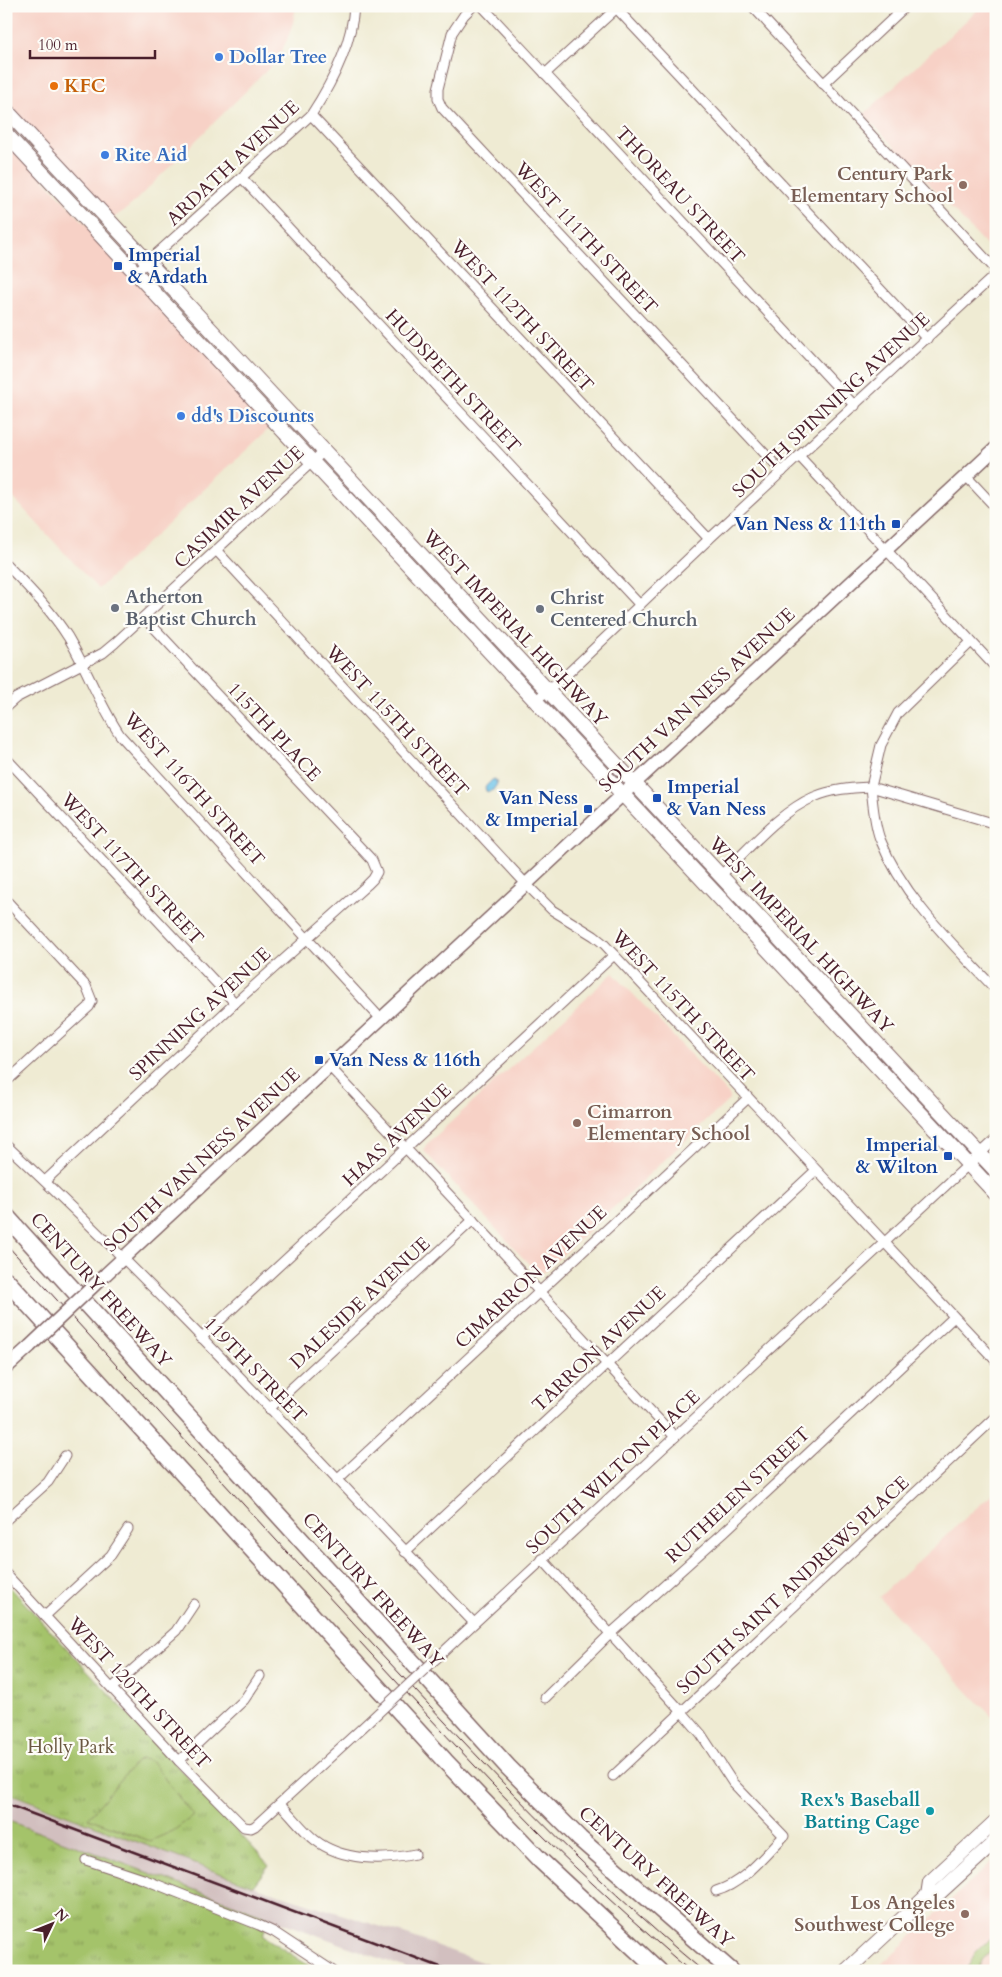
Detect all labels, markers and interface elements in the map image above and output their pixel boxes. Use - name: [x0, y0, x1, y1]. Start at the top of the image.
- scale bar: [30, 28, 155, 60]
- text: 100 m: [38, 35, 78, 55]
- place label: Dollar Tree: [229, 44, 327, 70]
- marker: Dollar Tree: [213, 51, 225, 63]
- place label: KFC: [64, 73, 106, 99]
- marker: KFC: [48, 80, 60, 92]
- street label: ARDATH AVENUE: [161, 94, 305, 232]
- street label: THOREAU STREET: [609, 121, 751, 269]
- place label: Rite Aid: [115, 142, 188, 168]
- marker: Rite Aid: [99, 149, 111, 161]
- street label: WEST 111TH STREET: [508, 155, 664, 320]
- place label: Century Park Elementary School: [790, 161, 953, 209]
- marker: Century Park Elementary School: [957, 179, 969, 191]
- street label: WEST 112TH STREET: [444, 233, 600, 398]
- place label: Imperial & Ardath: [128, 242, 208, 290]
- marker: Imperial & Ardath: [112, 260, 124, 272]
- street label: HUDSPETH STREET: [379, 303, 527, 459]
- street label: SOUTH SPINNING AVENUE: [727, 306, 935, 504]
- place label: dd's Discounts: [191, 403, 314, 429]
- marker: dd's Discounts: [175, 410, 187, 422]
- street label: CASIMIR AVENUE: [168, 440, 310, 574]
- place label: Van Ness & 111th: [734, 511, 886, 537]
- marker: Van Ness & 111th: [890, 518, 902, 530]
- street label: WEST IMPERIAL HIGHWAY: [416, 523, 614, 733]
- place label: Atherton Baptist Church: [125, 584, 257, 632]
- place label: Christ Centered Church: [550, 585, 698, 633]
- marker: Atherton Baptist Church: [109, 602, 121, 614]
- street label: SOUTH VAN NESS AVENUE: [593, 602, 801, 798]
- marker: Christ Centered Church: [534, 603, 546, 615]
- street label: WEST 115TH STREET: [319, 638, 475, 803]
- street label: 115TH PLACE: [221, 677, 327, 787]
- street label: WEST 116TH STREET: [117, 705, 270, 872]
- place label: Imperial & Van Ness: [667, 774, 766, 822]
- place label: Van Ness & Imperial: [486, 785, 578, 833]
- street label: WEST 117TH STREET: [54, 786, 210, 951]
- marker: Imperial & Van Ness: [651, 792, 663, 804]
- marker: Van Ness & Imperial: [582, 803, 594, 815]
- street label: WEST IMPERIAL HIGHWAY: [702, 830, 900, 1040]
- street label: WEST 115TH STREET: [605, 923, 761, 1088]
- street label: SPINNING AVENUE: [123, 941, 277, 1087]
- place label: Van Ness & 116th: [329, 1047, 481, 1073]
- marker: Van Ness & 116th: [313, 1054, 325, 1066]
- street label: SOUTH VAN NESS AVENUE: [98, 1062, 306, 1258]
- street label: HAAS AVENUE: [337, 1078, 457, 1192]
- place label: Cimarron Elementary School: [587, 1099, 750, 1147]
- marker: Cimarron Elementary School: [571, 1117, 583, 1129]
- place label: Imperial & Wilton: [856, 1132, 939, 1180]
- marker: Imperial & Wilton: [942, 1150, 954, 1162]
- street label: CIMARRON AVENUE: [449, 1200, 613, 1354]
- street label: CENTURY FREEWAY: [24, 1207, 178, 1374]
- street label: DALESIDE AVENUE: [284, 1231, 436, 1375]
- street label: TARRON AVENUE: [526, 1280, 672, 1418]
- street label: 119TH STREET: [198, 1311, 312, 1429]
- street label: SOUTH WILTON PLACE: [520, 1384, 706, 1560]
- street label: RUTHELEN STREET: [660, 1421, 816, 1569]
- street label: SOUTH SAINT ANDREWS PLACE: [671, 1470, 915, 1700]
- street label: CENTURY FREEWAY: [296, 1507, 450, 1674]
- street label: WEST 120TH STREET: [61, 1610, 217, 1775]
- park label: Holly Park: [27, 1734, 116, 1760]
- place label: Rex's Baseball Batting Cage: [800, 1787, 920, 1835]
- street label: CENTURY FREEWAY: [573, 1800, 740, 1954]
- marker: Rex's Baseball Batting Cage: [924, 1805, 936, 1817]
- place label: Los Angeles Southwest College: [794, 1890, 955, 1938]
- north arrow: [28, 1900, 78, 1950]
- text: N: [50, 1905, 72, 1926]
- marker: Los Angeles Southwest College: [959, 1908, 971, 1920]

